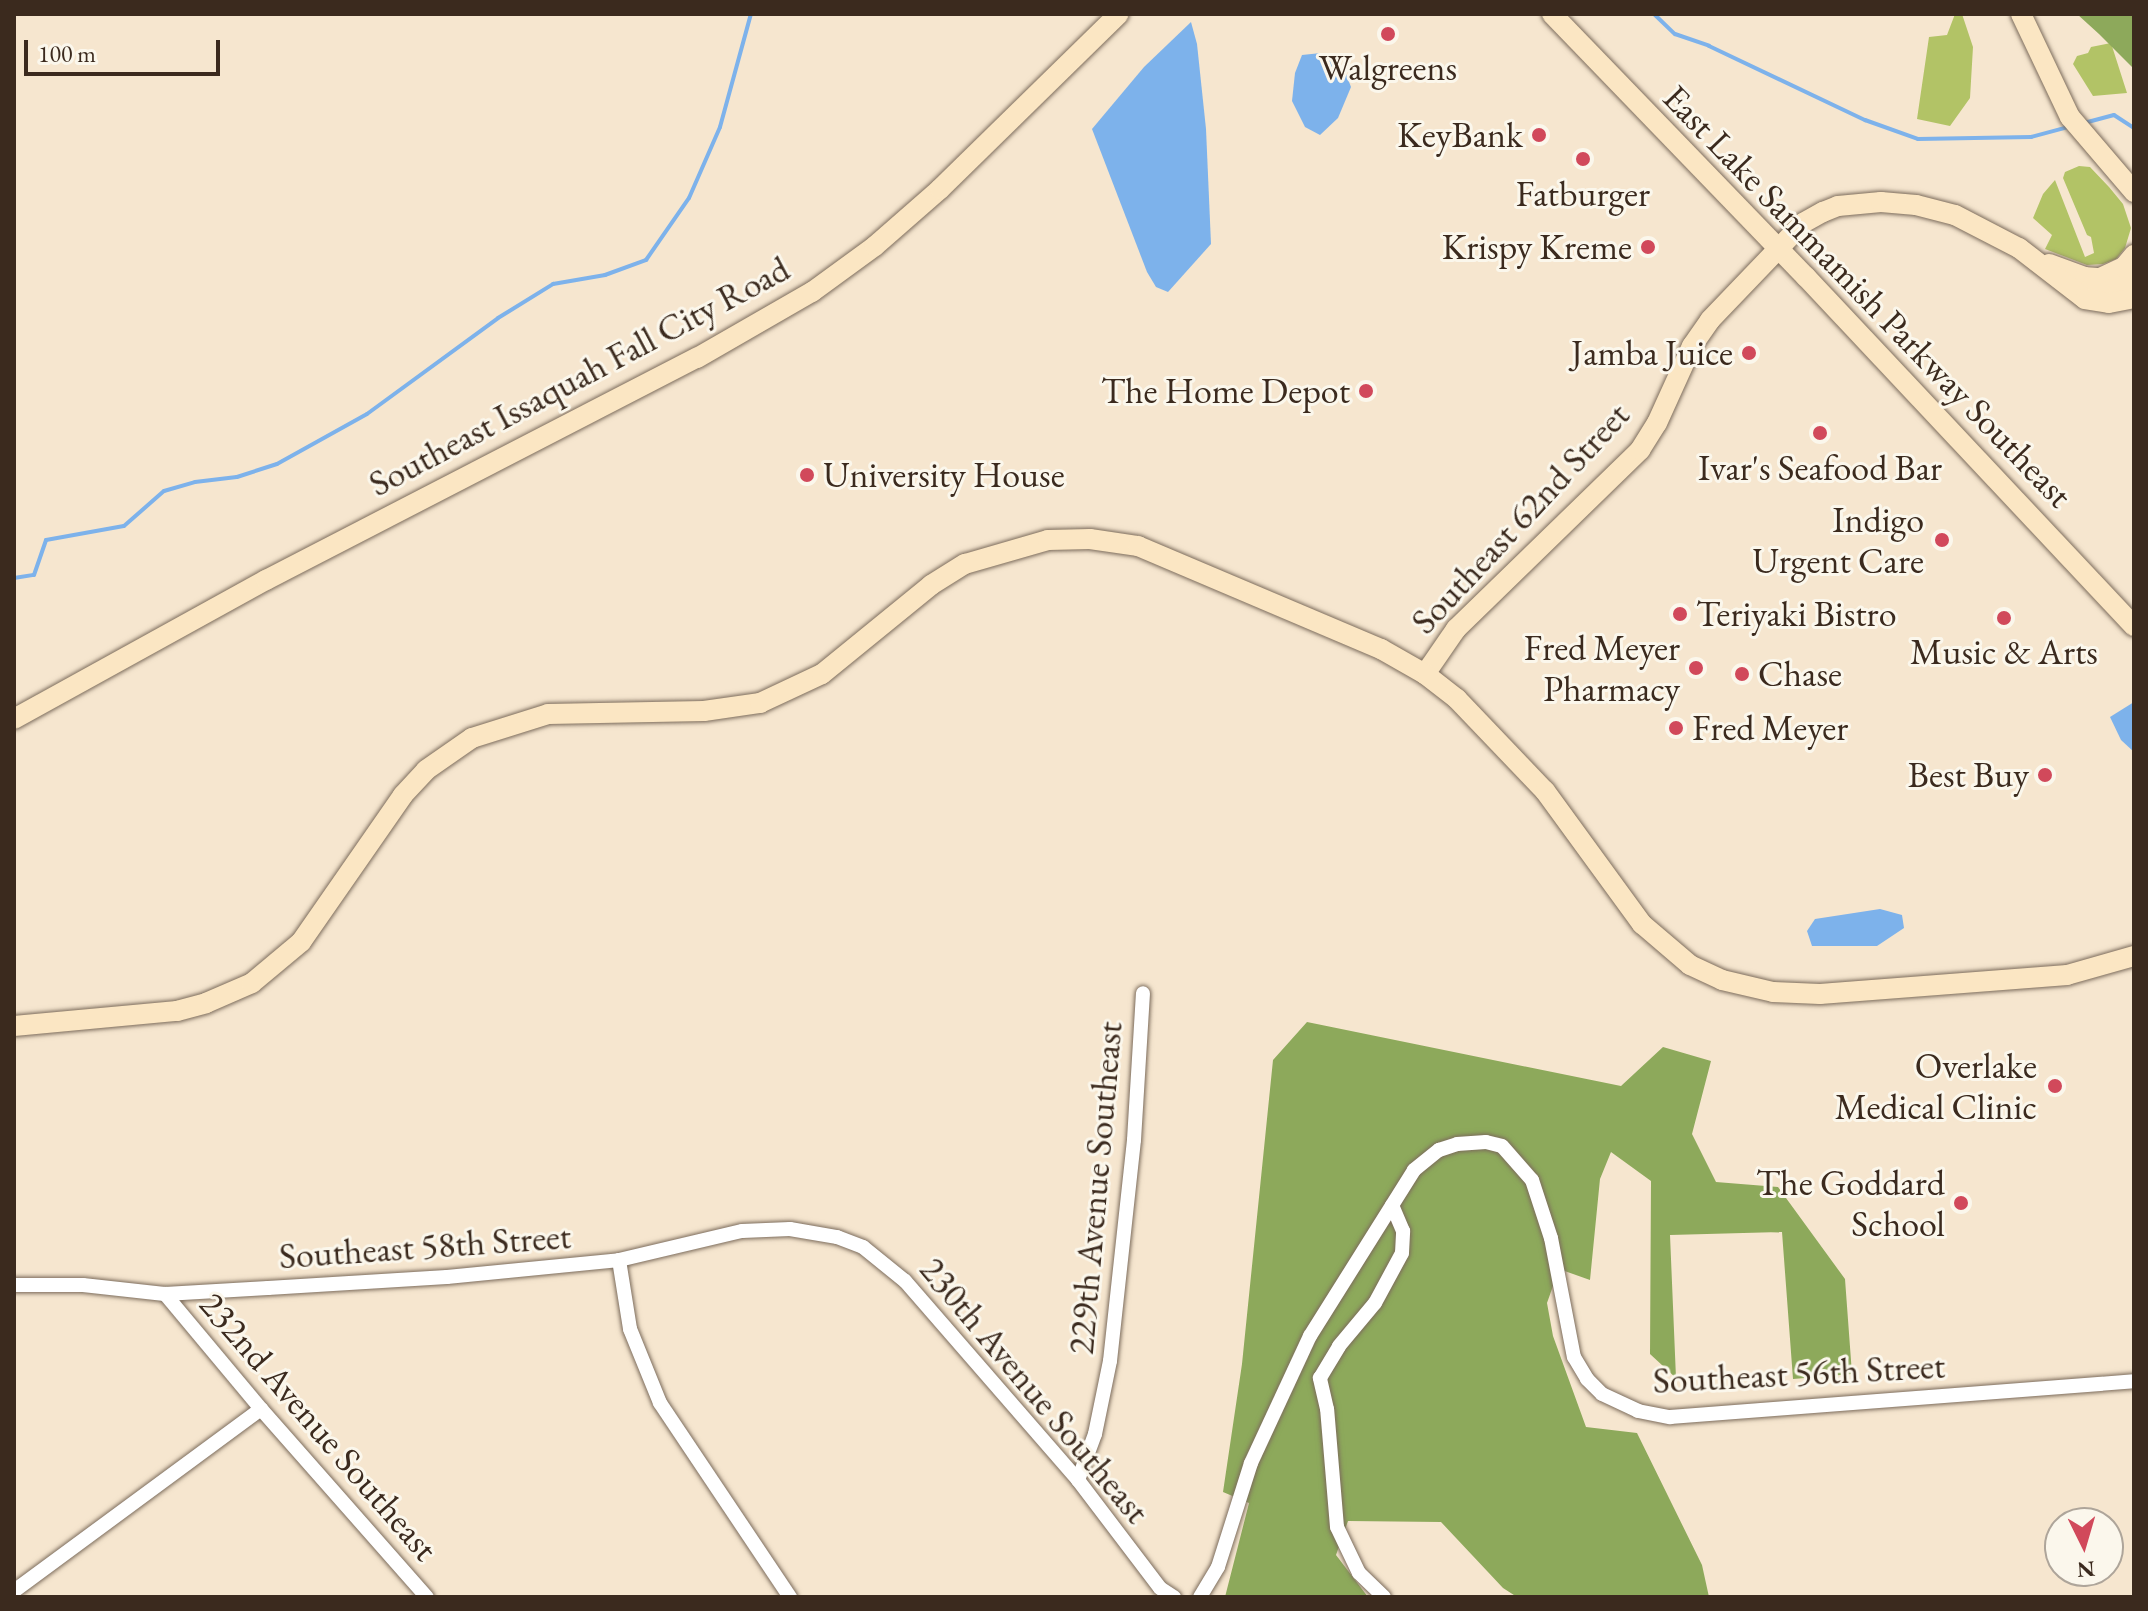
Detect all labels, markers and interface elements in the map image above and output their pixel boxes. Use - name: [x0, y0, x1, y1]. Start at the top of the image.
- scale bar: [28, 24, 224, 74]
- marker: Walgreens: [1379, 25, 1397, 43]
- text: 100 m: [38, 38, 96, 69]
- place label: Walgreens: [1319, 46, 1457, 90]
- street label: East Lake Sammamish Parkway Southeast: [1654, 76, 2082, 516]
- place label: KeyBank: [1397, 113, 1523, 157]
- marker: KeyBank: [1530, 126, 1548, 144]
- marker: Fatburger: [1574, 150, 1592, 168]
- place label: Fatburger: [1516, 172, 1650, 216]
- place label: Krispy Kreme: [1442, 225, 1632, 269]
- marker: Krispy Kreme: [1639, 238, 1657, 256]
- street label: Southeast Issaquah Fall City Road: [361, 247, 797, 505]
- place label: Jamba Juice: [1571, 331, 1733, 375]
- marker: Jamba Juice: [1740, 344, 1758, 362]
- place label: The Home Depot: [1101, 369, 1350, 413]
- marker: The Home Depot: [1357, 382, 1375, 400]
- street label: Southeast 62nd Street: [1402, 394, 1638, 642]
- marker: Ivar's Seafood Bar: [1811, 424, 1829, 442]
- place label: Ivar's Seafood Bar: [1698, 446, 1942, 490]
- place label: University House: [823, 453, 1065, 497]
- marker: University House: [798, 466, 816, 484]
- place label: Indigo Urgent Care: [1752, 497, 1924, 582]
- marker: Indigo Urgent Care: [1931, 529, 1953, 551]
- place label: Teriyaki Bistro: [1696, 592, 1896, 636]
- marker: Teriyaki Bistro: [1671, 605, 1689, 623]
- marker: Music & Arts: [1995, 609, 2013, 627]
- place label: Fred Meyer Pharmacy: [1524, 625, 1680, 710]
- place label: Music & Arts: [1910, 630, 2098, 674]
- place label: Chase: [1758, 652, 1842, 696]
- marker: Fred Meyer Pharmacy: [1687, 659, 1705, 677]
- marker: Chase: [1733, 665, 1751, 683]
- place label: Fred Meyer: [1692, 706, 1848, 750]
- marker: Fred Meyer: [1667, 719, 1685, 737]
- place label: Best Buy: [1908, 753, 2029, 797]
- marker: Best Buy: [2036, 766, 2054, 784]
- street label: 229th Avenue Southeast: [1059, 1020, 1131, 1356]
- place label: Overlake Medical Clinic: [1835, 1043, 2037, 1128]
- marker: Overlake Medical Clinic: [2044, 1075, 2066, 1097]
- place label: The Goddard School: [1756, 1160, 1945, 1245]
- marker: The Goddard School: [1952, 1194, 1970, 1212]
- street label: Southeast 58th Street: [278, 1214, 572, 1278]
- street label: 230th Avenue Southeast: [911, 1248, 1159, 1532]
- street label: 232nd Avenue Southeast: [191, 1283, 447, 1569]
- street label: Southeast 56th Street: [1652, 1344, 1946, 1402]
- north arrow: [2044, 1507, 2124, 1587]
- text: N: [2076, 1554, 2096, 1585]

